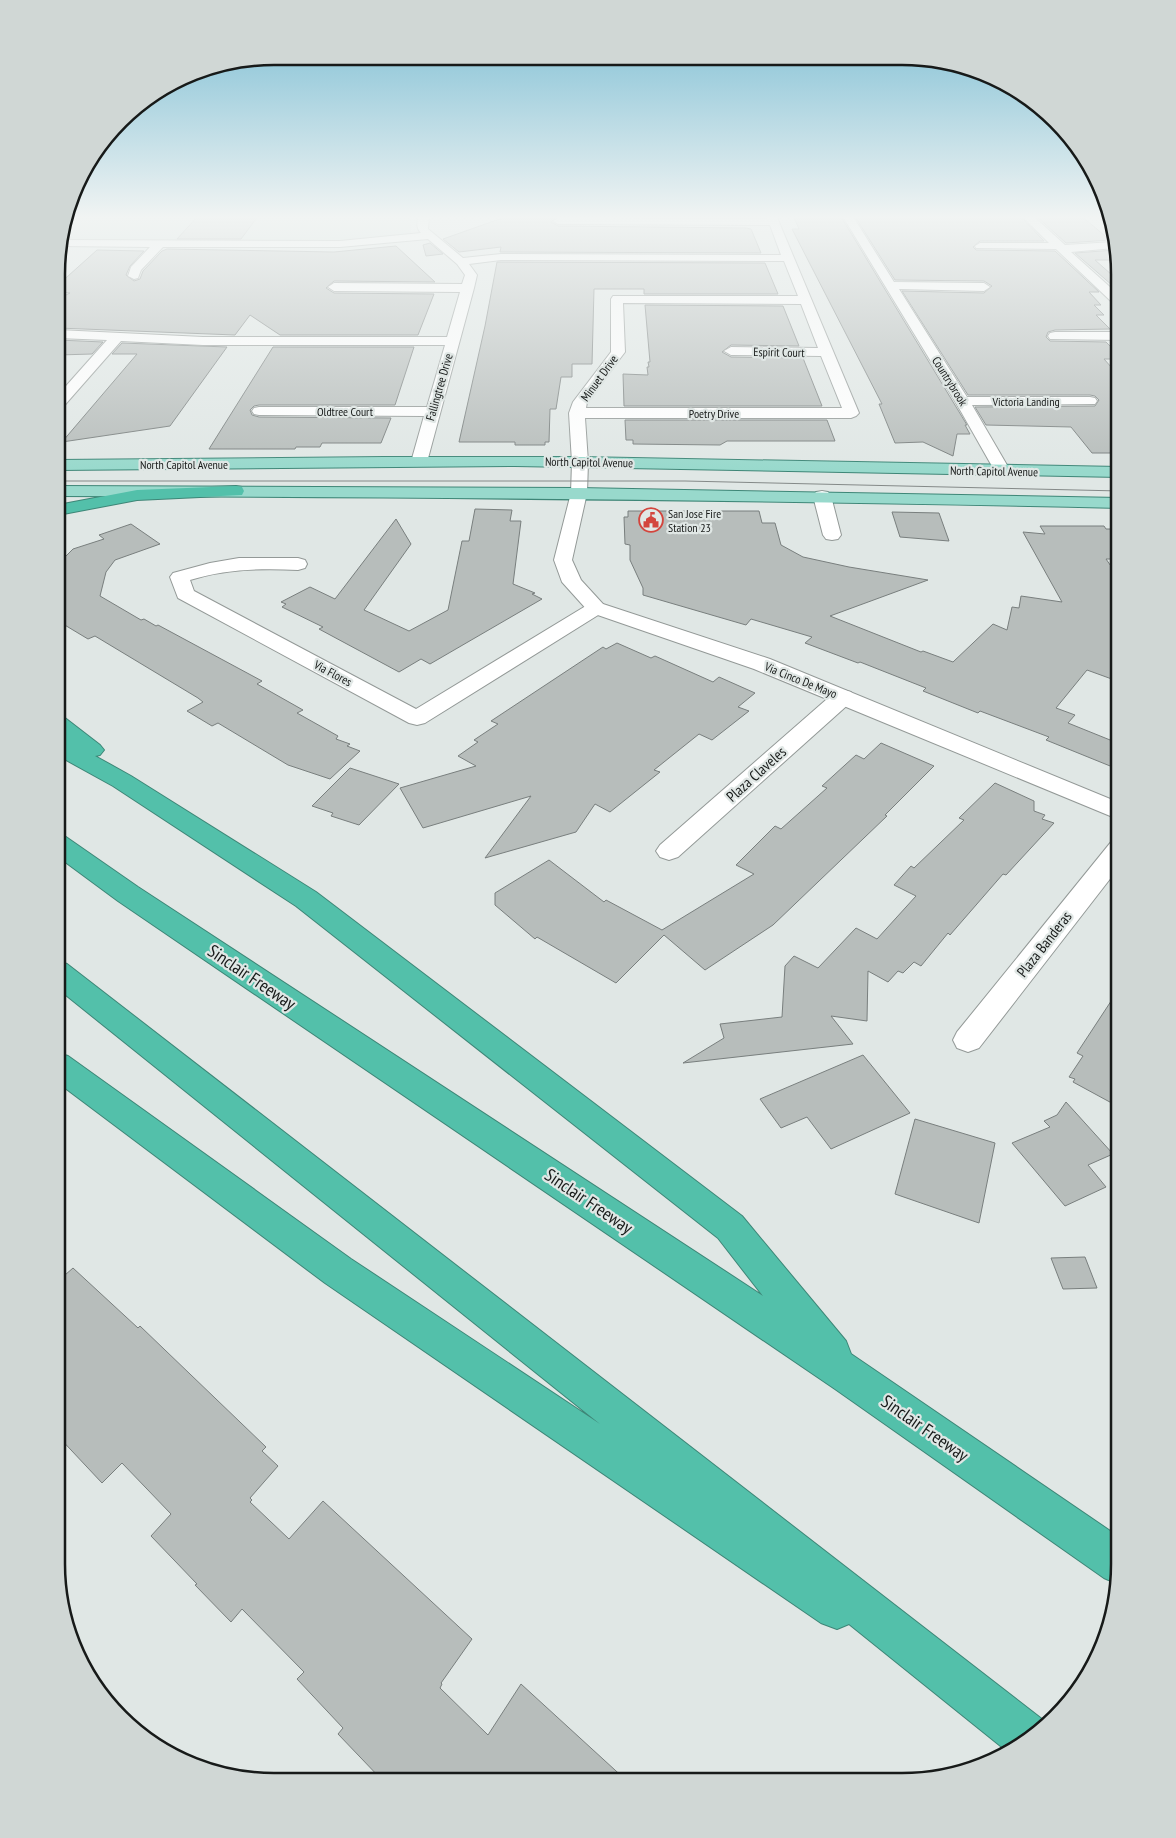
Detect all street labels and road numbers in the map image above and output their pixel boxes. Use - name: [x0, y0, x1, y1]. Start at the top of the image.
- street label: Espirit Court: [753, 344, 805, 360]
- street label: Fallingtree Drive: [422, 352, 456, 422]
- street label: Minuet Drive: [577, 352, 621, 404]
- street label: Countrybrook: [929, 354, 971, 409]
- street label: Victoria Landing: [991, 394, 1060, 409]
- street label: Oldtree Court: [317, 404, 374, 419]
- street label: Poetry Drive: [689, 406, 739, 421]
- street label: North Capitol Avenue: [545, 454, 633, 470]
- street label: North Capitol Avenue: [140, 457, 228, 472]
- street label: North Capitol Avenue: [950, 463, 1038, 479]
- street label: Via Flores: [311, 656, 355, 689]
- street label: Via Cinco De Mayo: [762, 658, 839, 701]
- street label: Plaza Claveles: [722, 742, 790, 806]
- street label: Plaza Banderas: [1012, 907, 1076, 981]
- street label: Sinclair Freeway: [203, 939, 301, 1015]
- street label: Sinclair Freeway: [540, 1163, 638, 1239]
- street label: Sinclair Freeway: [877, 1389, 973, 1467]

